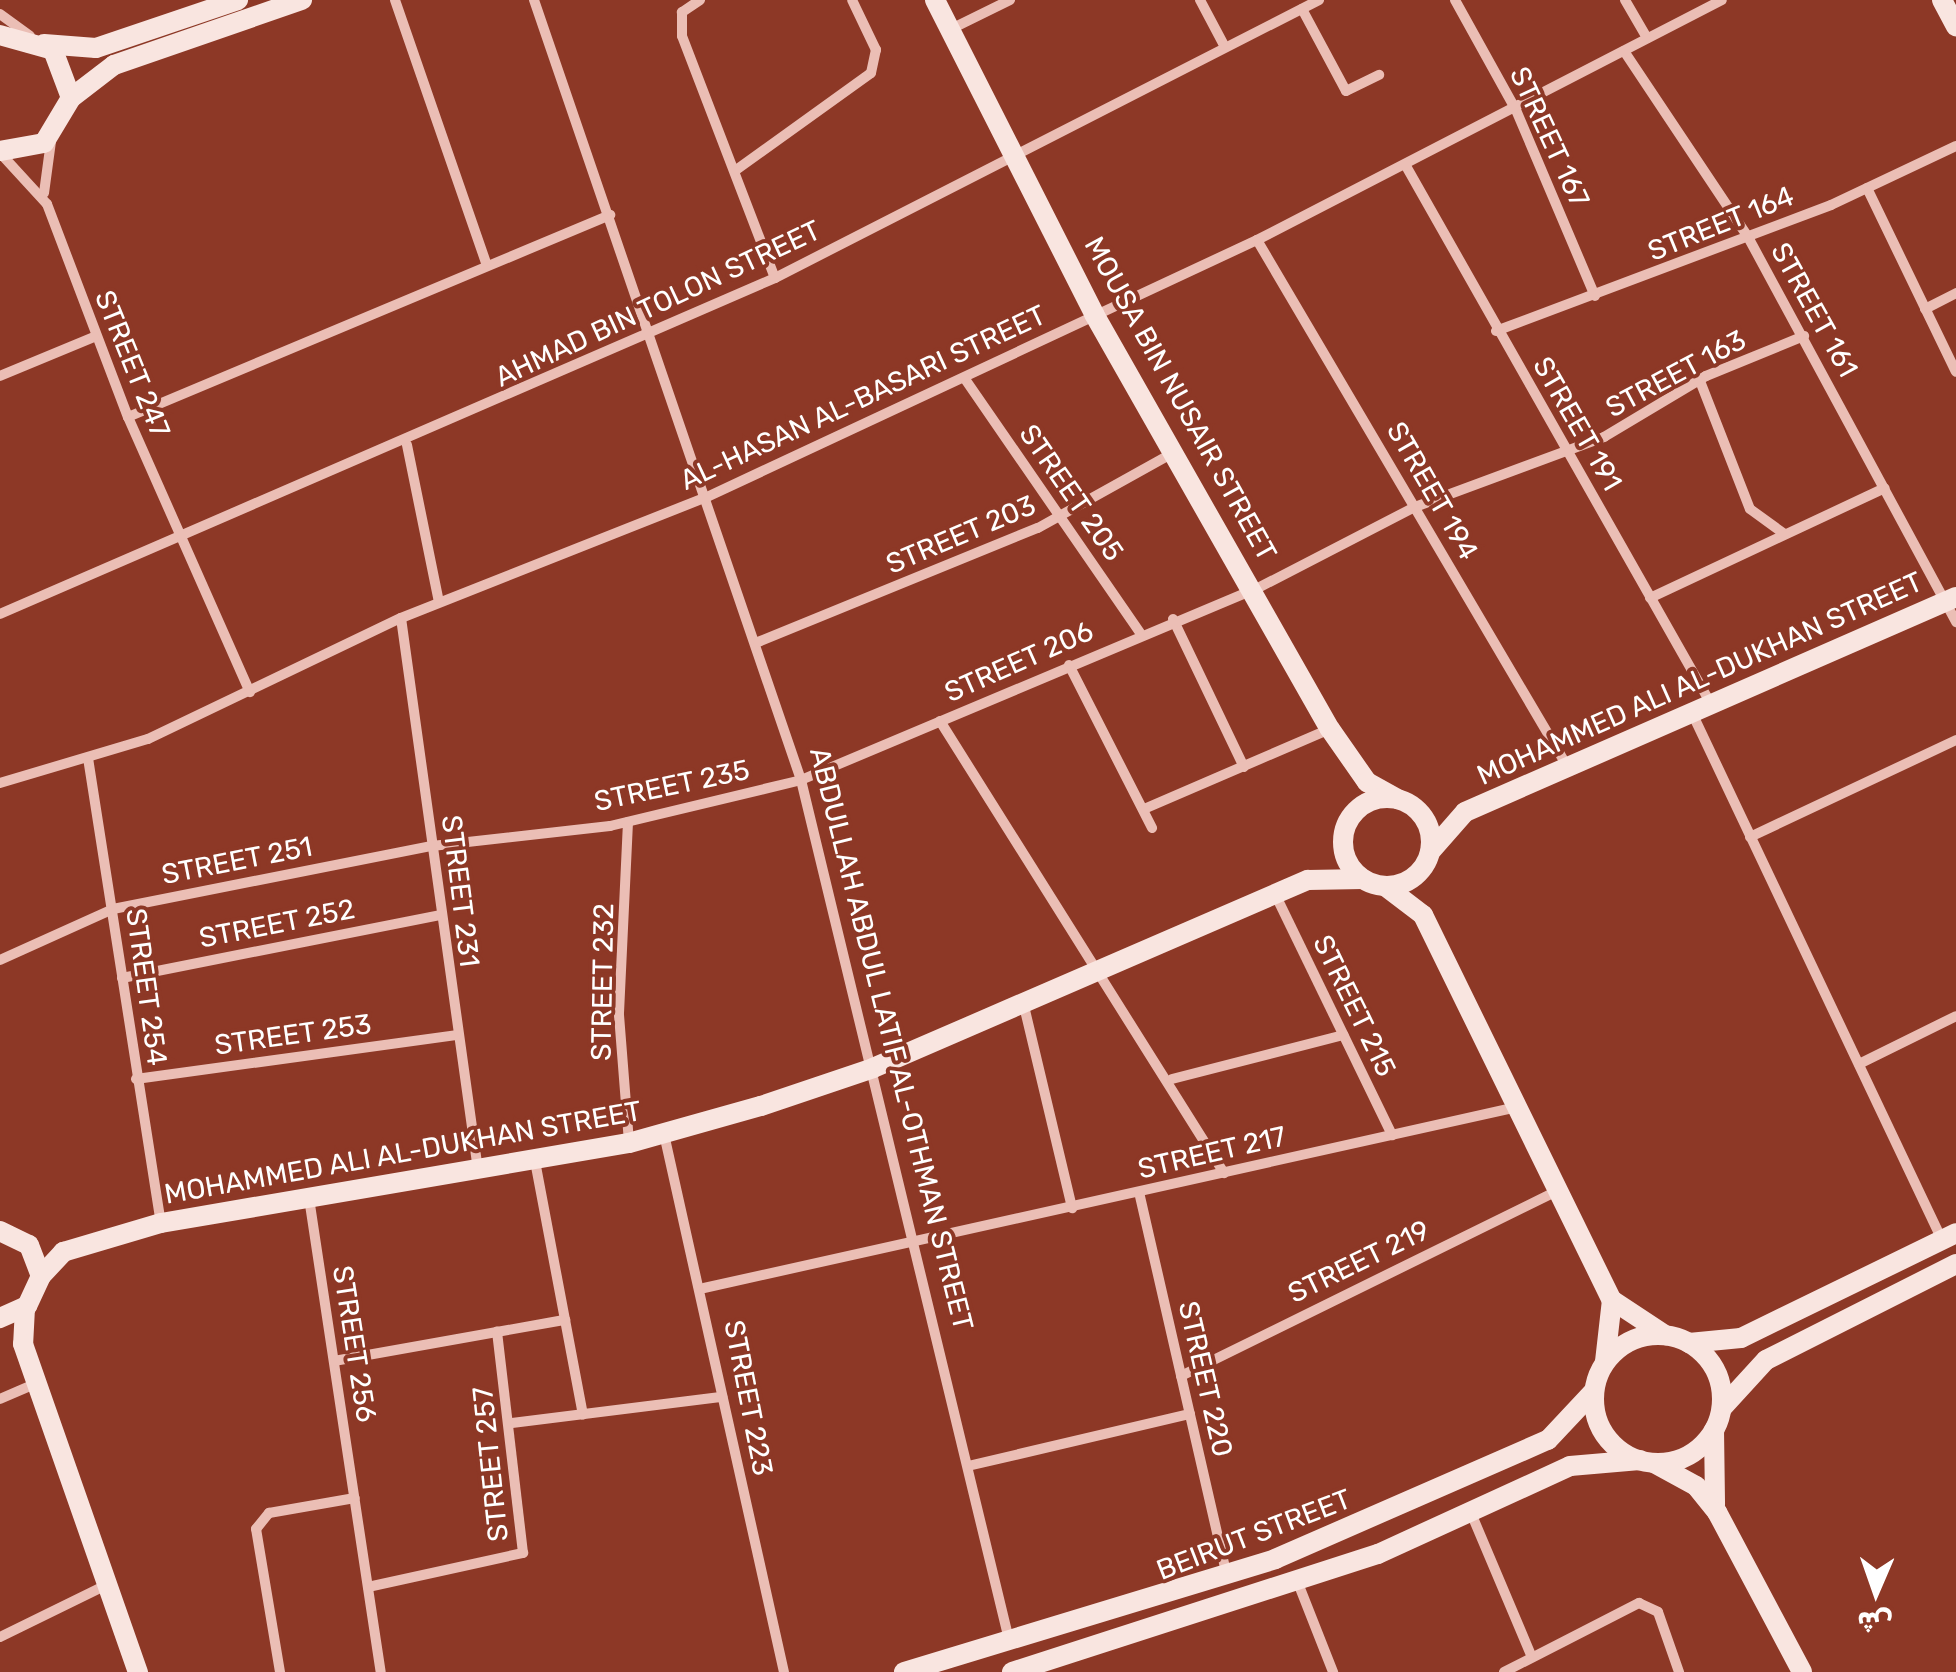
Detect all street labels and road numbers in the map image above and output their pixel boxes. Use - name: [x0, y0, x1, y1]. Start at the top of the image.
- street label: STREET 167: [1502, 61, 1596, 213]
- street label: STREET 164: [1643, 179, 1799, 269]
- street label: AHMAD BIN TOLON STREET: [490, 214, 826, 394]
- street label: MOUSA BIN NUSAIR STREET: [1077, 231, 1283, 567]
- street label: STREET 161: [1763, 237, 1865, 383]
- street label: STREET 247: [87, 285, 177, 443]
- street label: AL-HASAN AL-BASARI STREET: [674, 298, 1052, 498]
- street label: STREET 163: [1600, 323, 1752, 425]
- street label: STREET 191: [1525, 351, 1629, 497]
- street label: STREET 194: [1379, 416, 1485, 566]
- street label: STREET 205: [1011, 418, 1131, 568]
- street label: STREET 203: [881, 488, 1041, 582]
- street label: MOHAMMED ALI AL-DUKHAN STREET: [1471, 565, 1929, 793]
- street label: STREET 206: [939, 614, 1099, 710]
- street label: ABDULLAH ABDUL LATIF AL-OTHMAN STREET: [802, 743, 980, 1335]
- street label: STREET 235: [591, 753, 753, 819]
- street label: STREET 231: [434, 813, 486, 969]
- street label: STREET 251: [159, 830, 315, 892]
- street label: STREET 252: [196, 892, 358, 956]
- street label: STREET 232: [585, 902, 621, 1062]
- street label: STREET 254: [118, 906, 174, 1068]
- street label: STREET 215: [1305, 930, 1403, 1082]
- street label: STREET 253: [212, 1007, 374, 1063]
- street label: MOHAMMED ALI AL-DUKHAN STREET: [161, 1094, 645, 1212]
- street label: STREET 217: [1134, 1120, 1290, 1186]
- street label: STREET 219: [1283, 1213, 1435, 1311]
- street label: STREET 256: [325, 1263, 383, 1425]
- street label: STREET 220: [1171, 1298, 1239, 1460]
- street label: STREET 223: [716, 1317, 780, 1479]
- street label: STREET 257: [466, 1385, 516, 1543]
- street label: BEIRUT STREET: [1152, 1482, 1356, 1588]

